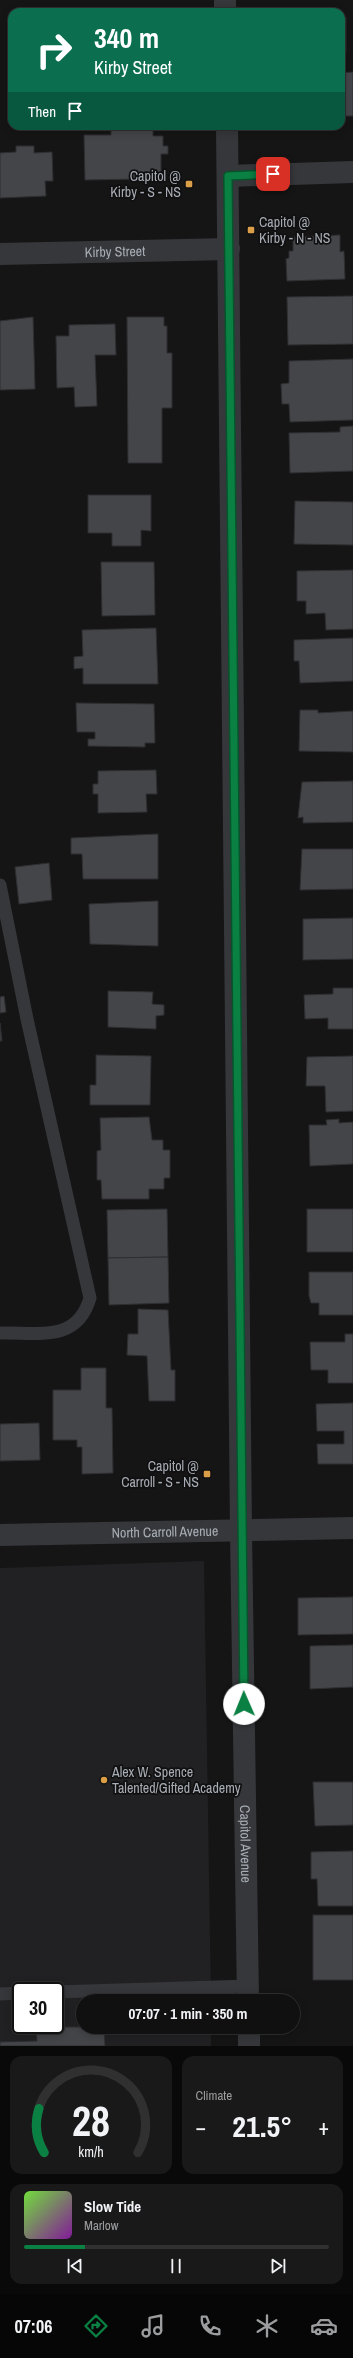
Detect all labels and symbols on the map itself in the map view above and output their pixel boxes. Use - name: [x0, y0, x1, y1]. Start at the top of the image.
- pin: [256, 157, 290, 191]
- place label: Capitol @ Kirby - S - NS: [110, 167, 181, 201]
- marker: Capitol @ Kirby - S - NS: [184, 179, 194, 189]
- place label: Capitol @ Kirby - N - NS: [259, 213, 331, 247]
- marker: Capitol @ Kirby - N - NS: [246, 225, 256, 235]
- street label: Kirby Street: [84, 242, 146, 261]
- place label: Capitol @ Carroll - S - NS: [121, 1457, 199, 1491]
- marker: Capitol @ Carroll - S - NS: [202, 1469, 212, 1479]
- street label: North Carroll Avenue: [112, 1522, 218, 1542]
- position arrow: [223, 1683, 265, 1725]
- place label: Alex W. Spence Talented/Gifted Academy: [111, 1763, 241, 1797]
- marker: Alex W. Spence Talented/Gifted Academy: [99, 1775, 109, 1785]
- street label: Capitol Avenue: [236, 1805, 255, 1883]
- speed limit sign: 30: [12, 1982, 64, 2034]

